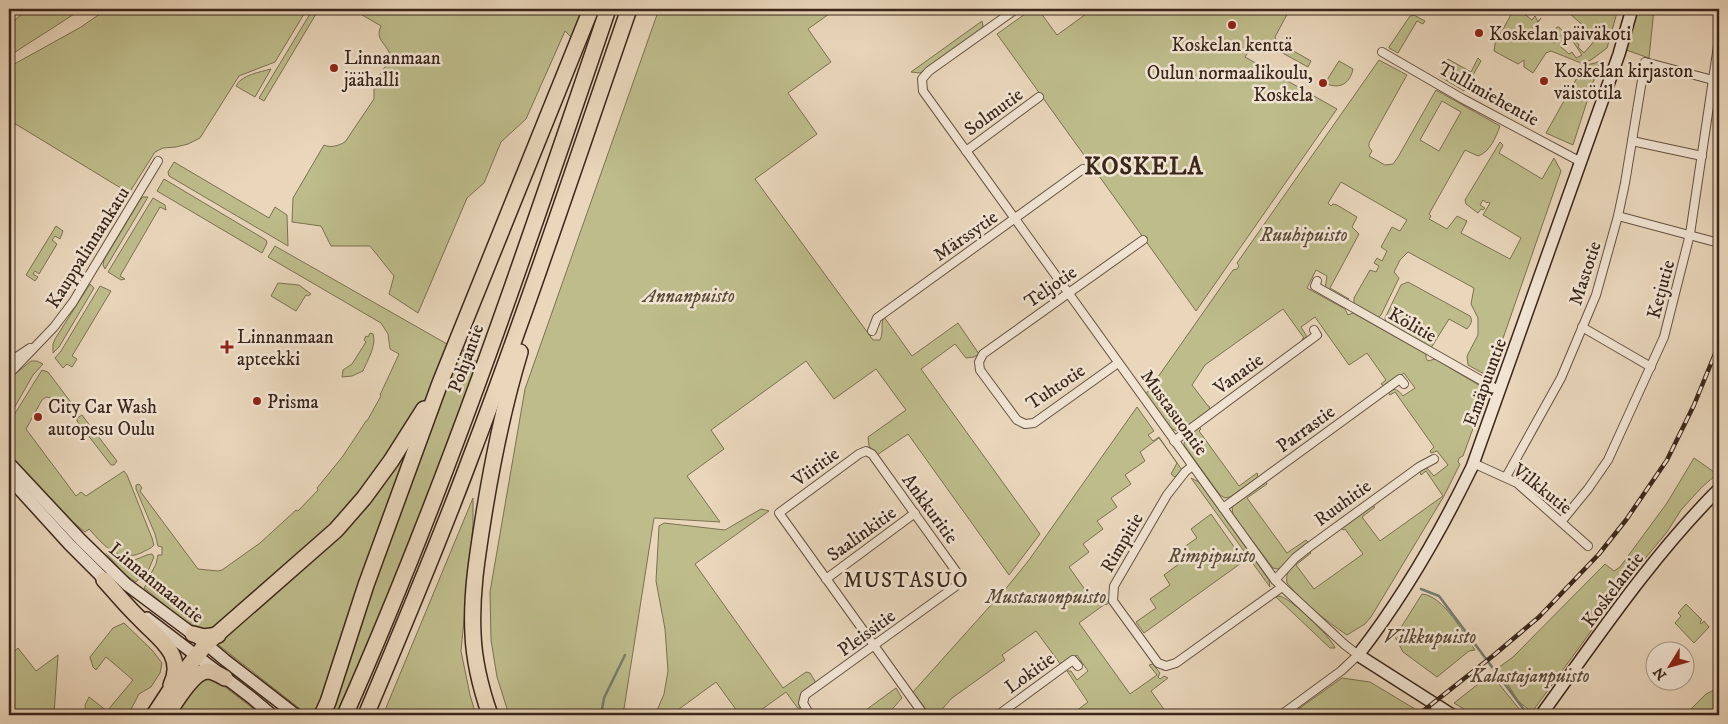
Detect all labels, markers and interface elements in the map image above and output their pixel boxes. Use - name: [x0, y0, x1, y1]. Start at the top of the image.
- marker: Koskelan kenttä: [1226, 19, 1238, 31]
- place label: Koskelan päiväkoti: [1489, 23, 1631, 46]
- marker: Koskelan päiväkoti: [1473, 27, 1485, 39]
- place label: Koskelan kenttä: [1172, 34, 1292, 57]
- place label: Linnanmaan jäähalli: [341, 47, 441, 92]
- street label: Tullimiehentie: [1434, 57, 1543, 132]
- place label: Koskelan kirjaston väistötila: [1553, 60, 1693, 105]
- marker: Linnanmaan jäähalli: [328, 62, 340, 74]
- place label: Oulun normaalikoulu, Koskela: [1147, 62, 1313, 107]
- marker: Koskelan kirjaston väistötila: [1538, 75, 1550, 87]
- marker: Oulun normaalikoulu, Koskela: [1317, 77, 1329, 89]
- street label: Solmutie: [960, 83, 1028, 141]
- district label: KOSKELA: [1084, 152, 1204, 182]
- street label: Kauppalinnankatu: [42, 183, 135, 313]
- street label: Märssytie: [929, 206, 1002, 267]
- park label: Ruuhipuisto: [1259, 224, 1348, 248]
- street label: Mastotie: [1564, 238, 1607, 308]
- street label: Ketjutie: [1643, 257, 1680, 321]
- street label: Teljotie: [1020, 261, 1082, 313]
- park label: Annanpuisto: [641, 285, 735, 309]
- street label: Kölitie: [1384, 303, 1441, 348]
- street label: Pohjantie: [443, 321, 489, 396]
- place label: Linnanmaan apteekki: [237, 326, 334, 371]
- street label: Emäpuuntie: [1459, 335, 1512, 430]
- marker: Linnanmaan apteekki: [221, 341, 233, 353]
- street label: Vanatie: [1209, 348, 1268, 400]
- street label: Tuhtotie: [1022, 359, 1090, 415]
- street label: Mustasuontie: [1135, 366, 1213, 460]
- place label: Prisma: [267, 391, 319, 414]
- marker: Prisma: [251, 395, 263, 407]
- place label: City Car Wash autopesu Oulu: [48, 396, 157, 441]
- street label: Parrastie: [1272, 400, 1340, 458]
- marker: City Car Wash autopesu Oulu: [32, 411, 44, 423]
- street label: Viiritie: [787, 442, 844, 493]
- street label: Vilkkutie: [1507, 458, 1577, 520]
- street label: Ankkuritie: [897, 469, 963, 548]
- street label: Ruuhitie: [1310, 475, 1376, 532]
- street label: Saalinkitie: [823, 501, 901, 567]
- street label: Rimpitie: [1096, 509, 1149, 577]
- street label: Linnanmaantie: [104, 538, 208, 629]
- park label: Rimpipuisto: [1167, 545, 1256, 569]
- street label: Koskelantie: [1577, 548, 1649, 632]
- district label: MUSTASUO: [843, 568, 969, 594]
- park label: Mustasuonpuisto: [984, 586, 1106, 610]
- street label: Pleissitie: [834, 605, 900, 662]
- park label: Vilkkupuisto: [1384, 626, 1476, 650]
- north arrow: [1646, 642, 1696, 692]
- street label: Lokitie: [1000, 647, 1059, 699]
- text: N: [1649, 663, 1671, 683]
- park label: Kalastajanpuisto: [1469, 665, 1590, 689]

